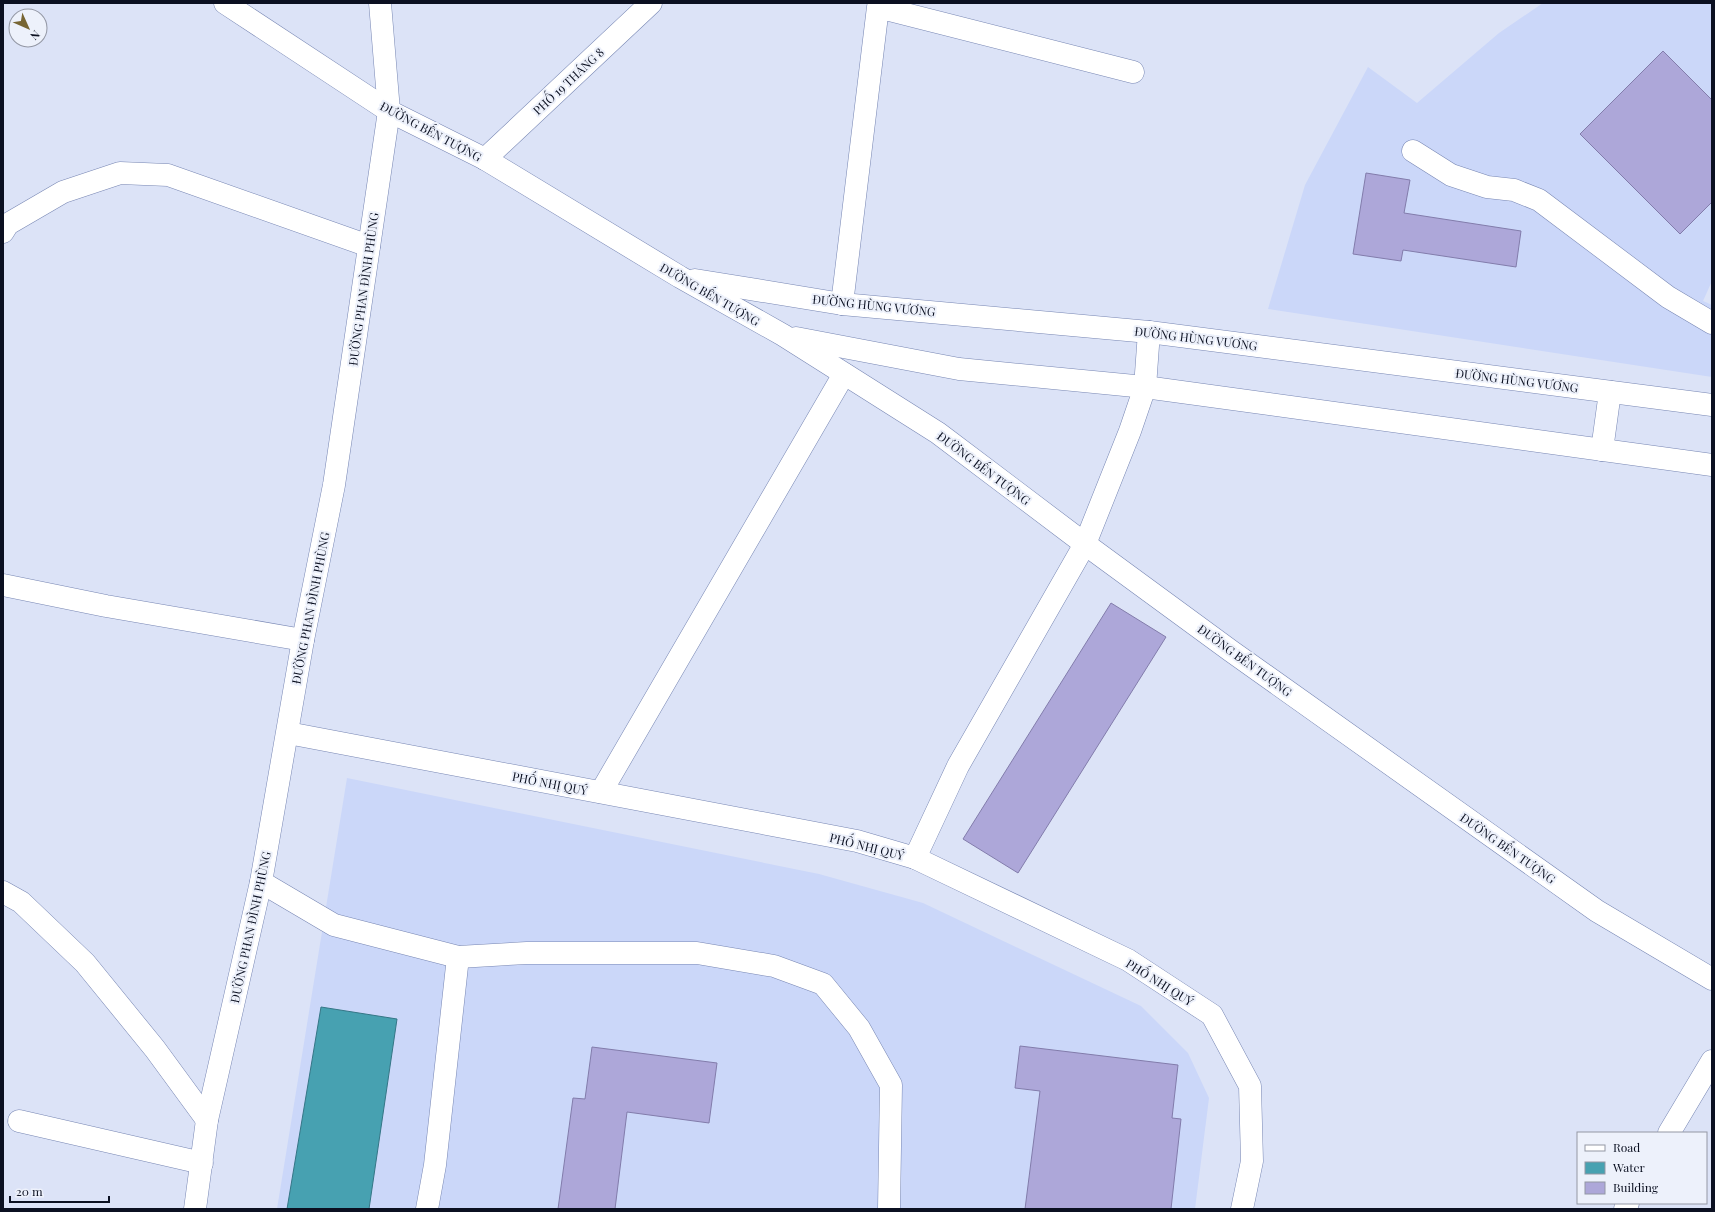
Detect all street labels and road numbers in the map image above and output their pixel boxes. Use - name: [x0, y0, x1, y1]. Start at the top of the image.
- street label: PHỐ 19 THÁNG 8: [529, 43, 607, 118]
- street label: ĐƯỜNG BẾN TƯỢNG: [377, 97, 485, 165]
- street label: ĐƯỜNG PHAN ĐÌNH PHÙNG: [344, 211, 382, 367]
- street label: ĐƯỜNG BẾN TƯỢNG: [657, 258, 764, 329]
- street label: ĐƯỜNG HÙNG VƯƠNG: [812, 291, 937, 319]
- street label: ĐƯỜNG HÙNG VƯƠNG: [1134, 323, 1259, 354]
- street label: ĐƯỜNG HÙNG VƯƠNG: [1455, 365, 1580, 396]
- street label: ĐƯỜNG BẾN TƯỢNG: [934, 427, 1035, 509]
- street label: ĐƯỜNG PHAN ĐÌNH PHÙNG: [287, 530, 333, 685]
- street label: ĐƯỜNG BẾN TƯỢNG: [1195, 620, 1296, 700]
- street label: PHỐ NHỊ QUÝ: [511, 767, 590, 798]
- street label: ĐƯỜNG BẾN TƯỢNG: [1457, 808, 1560, 887]
- street label: PHỐ NHỊ QUÝ: [828, 828, 907, 863]
- street label: ĐƯỜNG PHAN ĐÌNH PHÙNG: [226, 849, 274, 1004]
- street label: PHỐ NHỊ QUÝ: [1123, 954, 1198, 1010]

